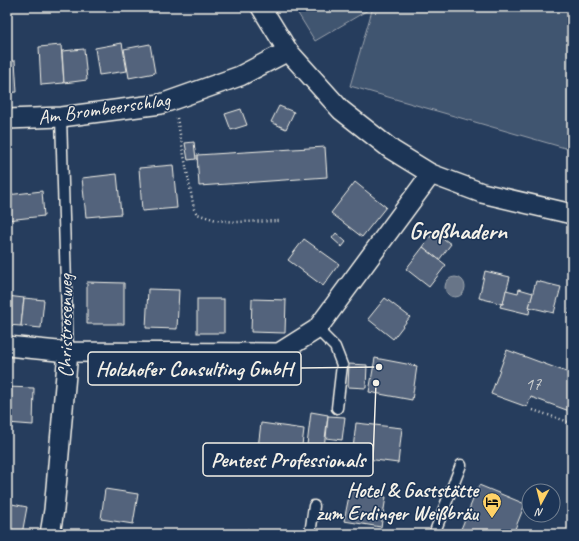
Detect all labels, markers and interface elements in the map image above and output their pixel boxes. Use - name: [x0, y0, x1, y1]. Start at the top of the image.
- street label: Am Brombeerschlag: [36, 87, 173, 130]
- district label: Großhadern: [409, 216, 508, 246]
- street label: Christrosenweg: [53, 272, 78, 378]
- callout: Holzhofer Consulting GmbH: [88, 352, 301, 385]
- text: Holzhofer Consulting GmbH: [96, 356, 296, 382]
- house number: 17: [525, 373, 542, 395]
- callout: Pentest Professionals: [203, 443, 373, 476]
- text: Pentest Professionals: [211, 447, 368, 473]
- place label: Hotel & Gaststätte zum Erdinger Weißbräu: [317, 478, 480, 526]
- north arrow: [521, 483, 561, 523]
- hotel icon: Hotel & Gaststätte zum Erdinger Weißbräu: [481, 491, 503, 519]
- text: N: [533, 505, 544, 520]

